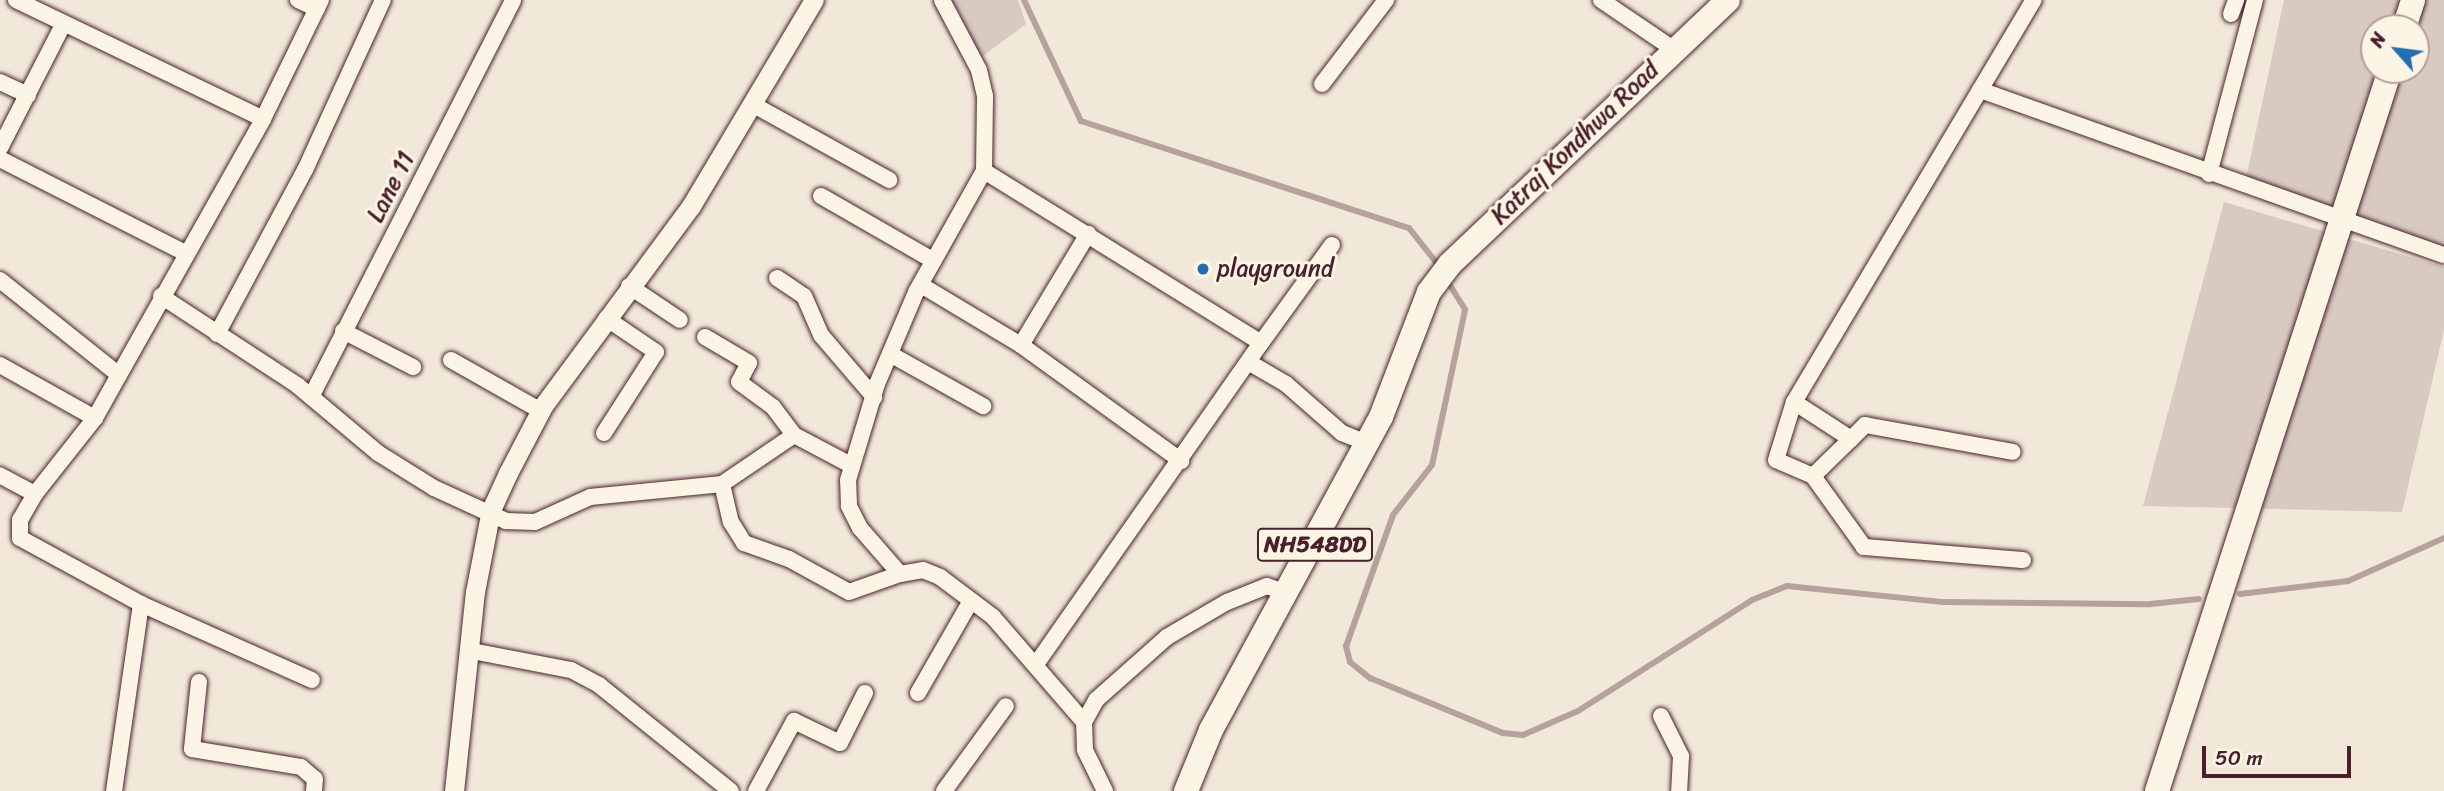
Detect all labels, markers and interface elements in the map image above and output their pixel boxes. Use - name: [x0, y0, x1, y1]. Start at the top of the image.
- north arrow: [2360, 14, 2430, 84]
- text: N: [2360, 26, 2395, 53]
- street label: Katraj Kondhwa Road: [1485, 55, 1665, 231]
- street label: Lane 11: [361, 147, 421, 227]
- place label: playground: [1217, 255, 1334, 283]
- marker: playground: [1195, 261, 1211, 277]
- road number: NH548DD: [1256, 526, 1374, 565]
- scale bar: [2206, 732, 2355, 776]
- text: 50 m: [2215, 739, 2263, 777]

